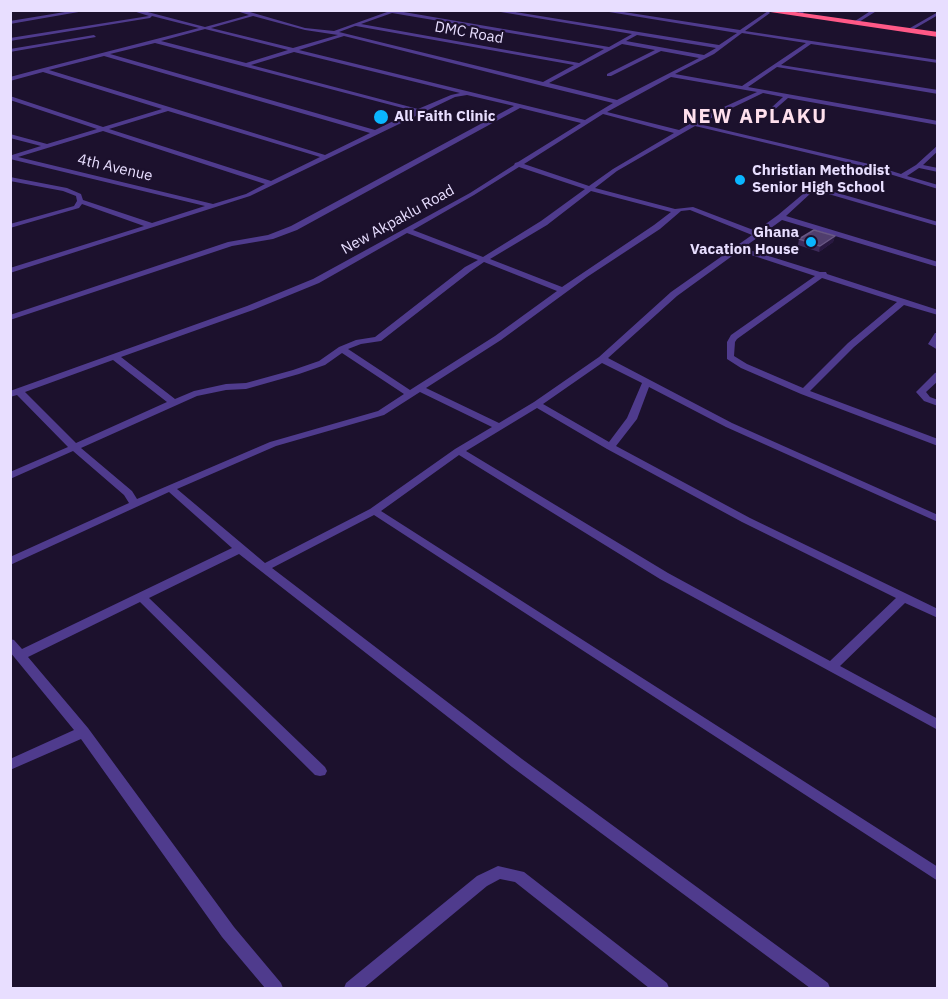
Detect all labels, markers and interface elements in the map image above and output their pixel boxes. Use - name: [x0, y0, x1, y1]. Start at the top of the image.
- street label: DMC Road: [433, 18, 505, 48]
- district label: NEW APLAKU: [682, 105, 828, 129]
- marker: All Faith Clinic: [372, 108, 390, 126]
- place label: All Faith Clinic: [394, 108, 496, 126]
- street label: 4th Avenue: [76, 151, 154, 185]
- place label: Christian Methodist Senior High School: [752, 162, 890, 197]
- marker: Christian Methodist Senior High School: [733, 173, 747, 187]
- street label: New Akpaklu Road: [338, 181, 458, 259]
- place label: Ghana Vacation House: [690, 224, 799, 259]
- marker: Ghana Vacation House: [804, 235, 818, 249]

